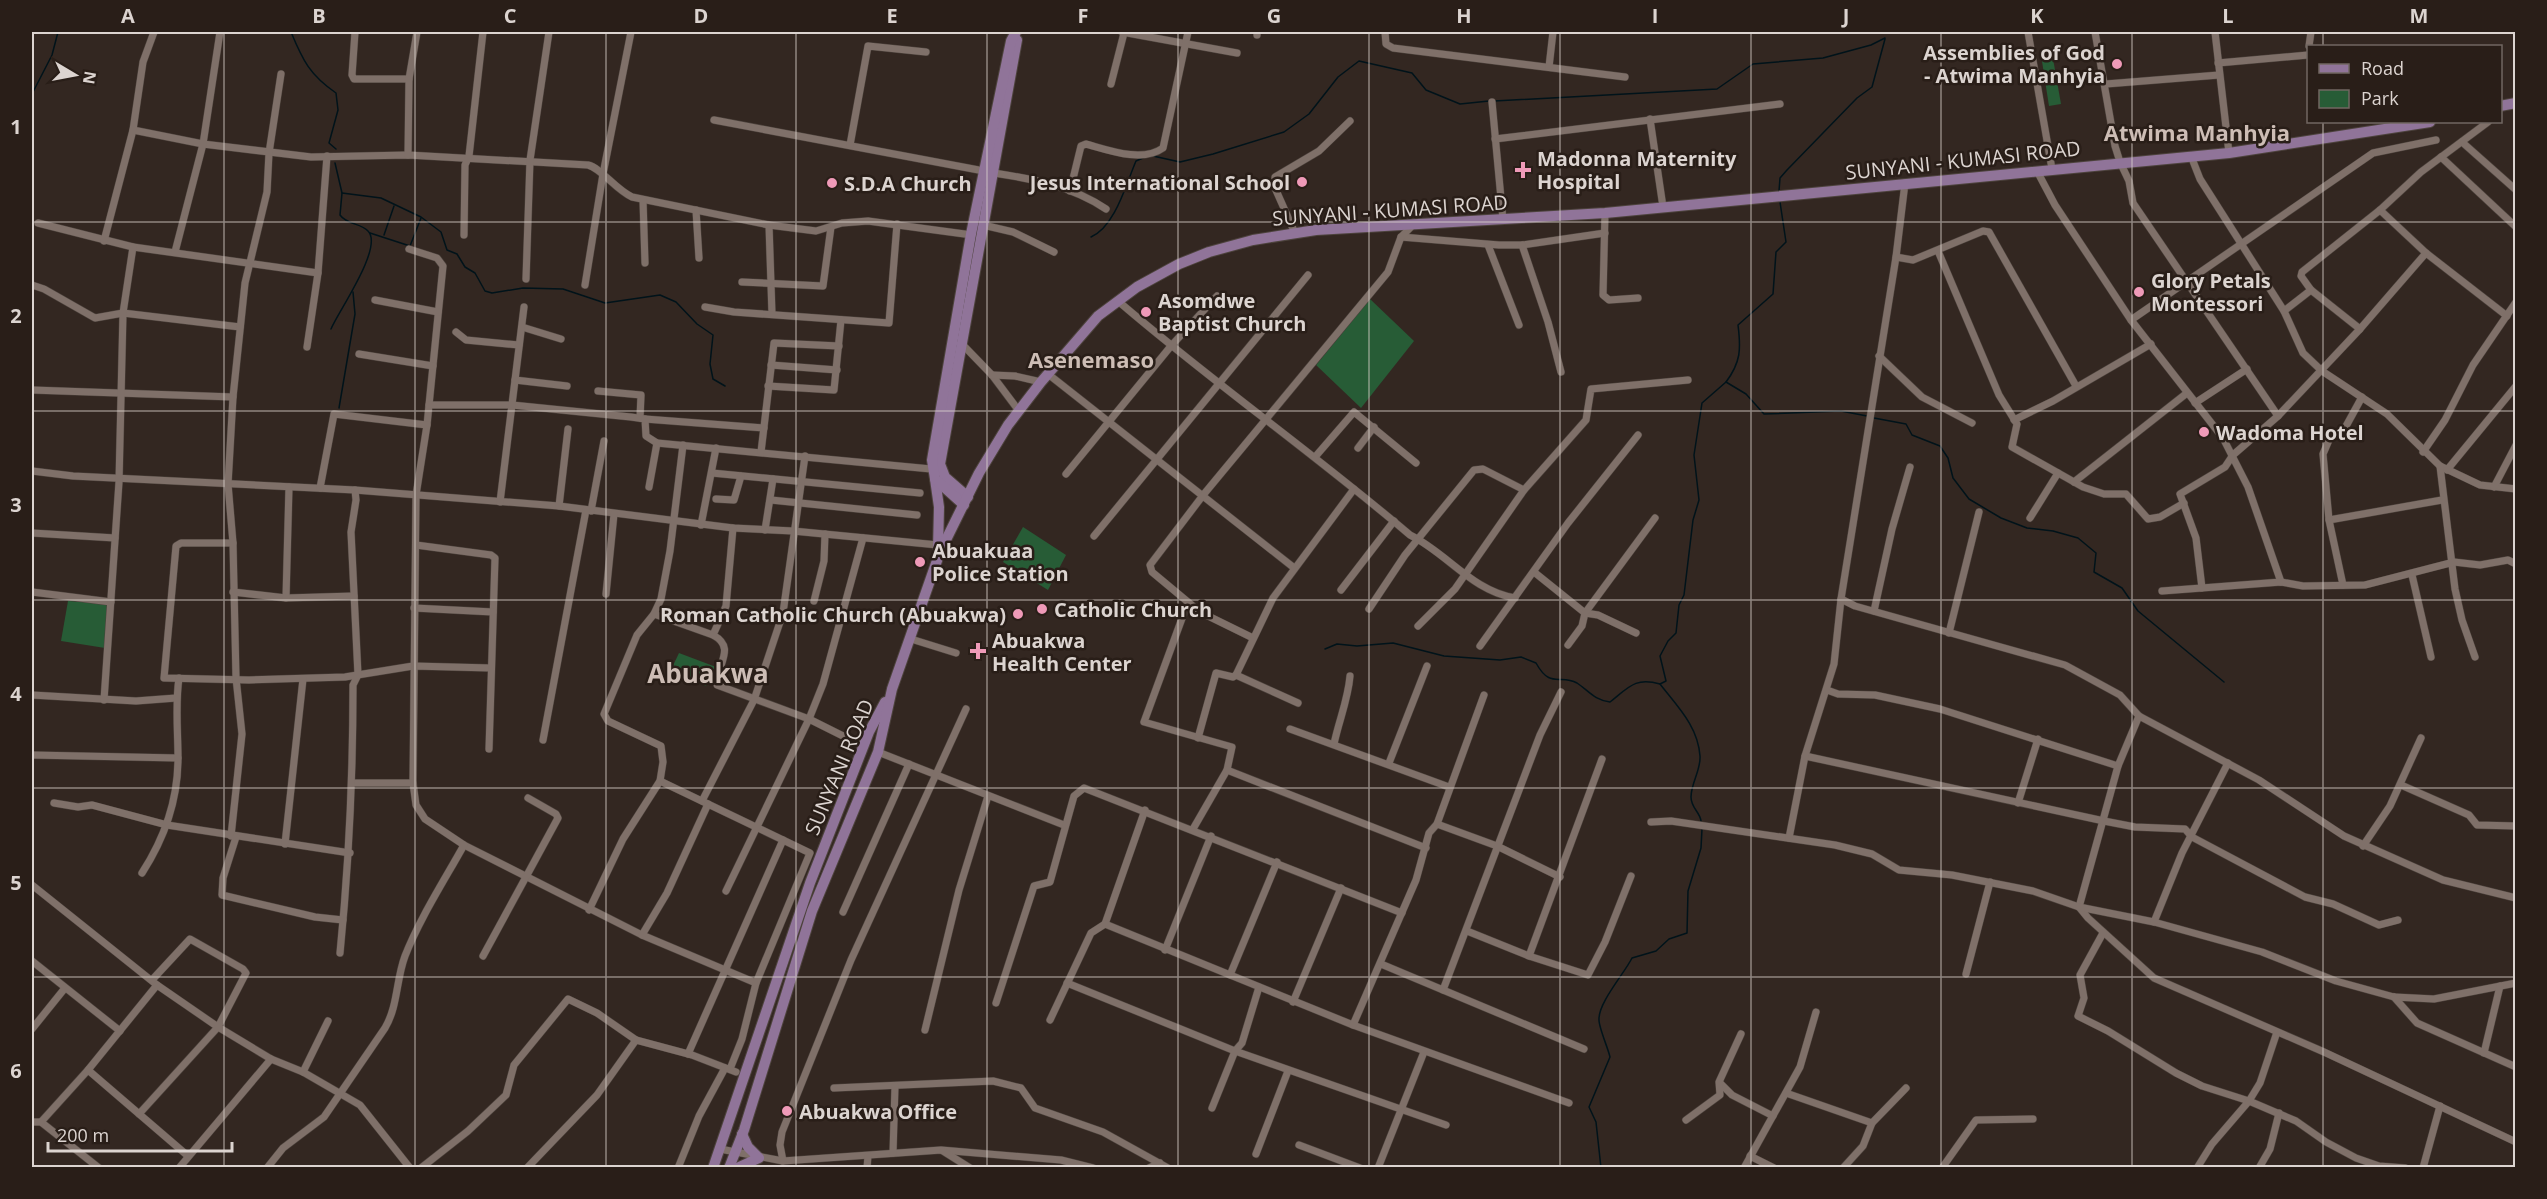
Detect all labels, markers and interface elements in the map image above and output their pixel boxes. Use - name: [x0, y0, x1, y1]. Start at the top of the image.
- text: A: [121, 2, 135, 29]
- text: B: [312, 2, 326, 29]
- text: C: [504, 2, 517, 29]
- text: D: [694, 2, 708, 29]
- text: E: [886, 2, 898, 29]
- text: F: [1078, 2, 1088, 29]
- text: G: [1267, 2, 1281, 29]
- text: H: [1456, 2, 1472, 29]
- text: I: [1652, 2, 1658, 29]
- text: J: [1841, 2, 1849, 29]
- text: K: [2030, 2, 2044, 29]
- text: L: [2222, 2, 2234, 29]
- text: M: [2410, 2, 2428, 29]
- place label: Assemblies of God - Atwima Manhyia: [1923, 39, 2105, 89]
- north arrow: [45, 45, 105, 105]
- legend: [2307, 45, 2502, 123]
- text: Road: [2361, 56, 2404, 80]
- marker: Assemblies of God - Atwima Manhyia: [2110, 57, 2124, 71]
- text: N: [78, 69, 102, 86]
- text: Park: [2361, 86, 2399, 110]
- text: 1: [10, 113, 22, 140]
- district label: Atwima Manhyia: [2104, 117, 2290, 147]
- street label: SUNYANI - KUMASI ROAD: [1844, 134, 2082, 186]
- place label: Madonna Maternity Hospital: [1537, 145, 1737, 195]
- marker: Madonna Maternity Hospital: [1514, 161, 1532, 179]
- place label: Jesus International School: [1028, 169, 1290, 196]
- place label: S.D.A Church: [844, 170, 972, 197]
- marker: Jesus International School: [1295, 175, 1309, 189]
- marker: S.D.A Church: [825, 176, 839, 190]
- street label: SUNYANI - KUMASI ROAD: [1271, 188, 1509, 232]
- place label: Glory Petals Montessori: [2151, 267, 2271, 317]
- marker: Glory Petals Montessori: [2132, 285, 2146, 299]
- place label: Asomdwe Baptist Church: [1158, 287, 1306, 337]
- text: 2: [10, 302, 22, 329]
- marker: Asomdwe Baptist Church: [1139, 305, 1153, 319]
- district label: Asenemaso: [1028, 344, 1154, 374]
- place label: Wadoma Hotel: [2216, 419, 2364, 446]
- marker: Wadoma Hotel: [2197, 425, 2211, 439]
- text: 3: [10, 491, 22, 518]
- place label: Abuakuaa Police Station: [932, 537, 1069, 587]
- marker: Abuakuaa Police Station: [913, 555, 927, 569]
- place label: Catholic Church: [1054, 596, 1212, 623]
- place label: Roman Catholic Church (Abuakwa): [660, 601, 1006, 628]
- marker: Catholic Church: [1035, 602, 1049, 616]
- marker: Roman Catholic Church (Abuakwa): [1011, 607, 1025, 621]
- place label: Abuakwa Health Center: [992, 627, 1132, 677]
- marker: Abuakwa Health Center: [969, 642, 987, 660]
- district label: Abuakwa: [647, 655, 769, 691]
- text: 4: [10, 680, 22, 707]
- street label: SUNYANI ROAD: [798, 695, 880, 839]
- text: 5: [10, 869, 22, 896]
- text: 6: [10, 1057, 22, 1084]
- place label: Abuakwa Office: [799, 1098, 957, 1125]
- marker: Abuakwa Office: [780, 1104, 794, 1118]
- scale bar: [48, 1115, 232, 1153]
- text: 200 m: [57, 1123, 109, 1147]

